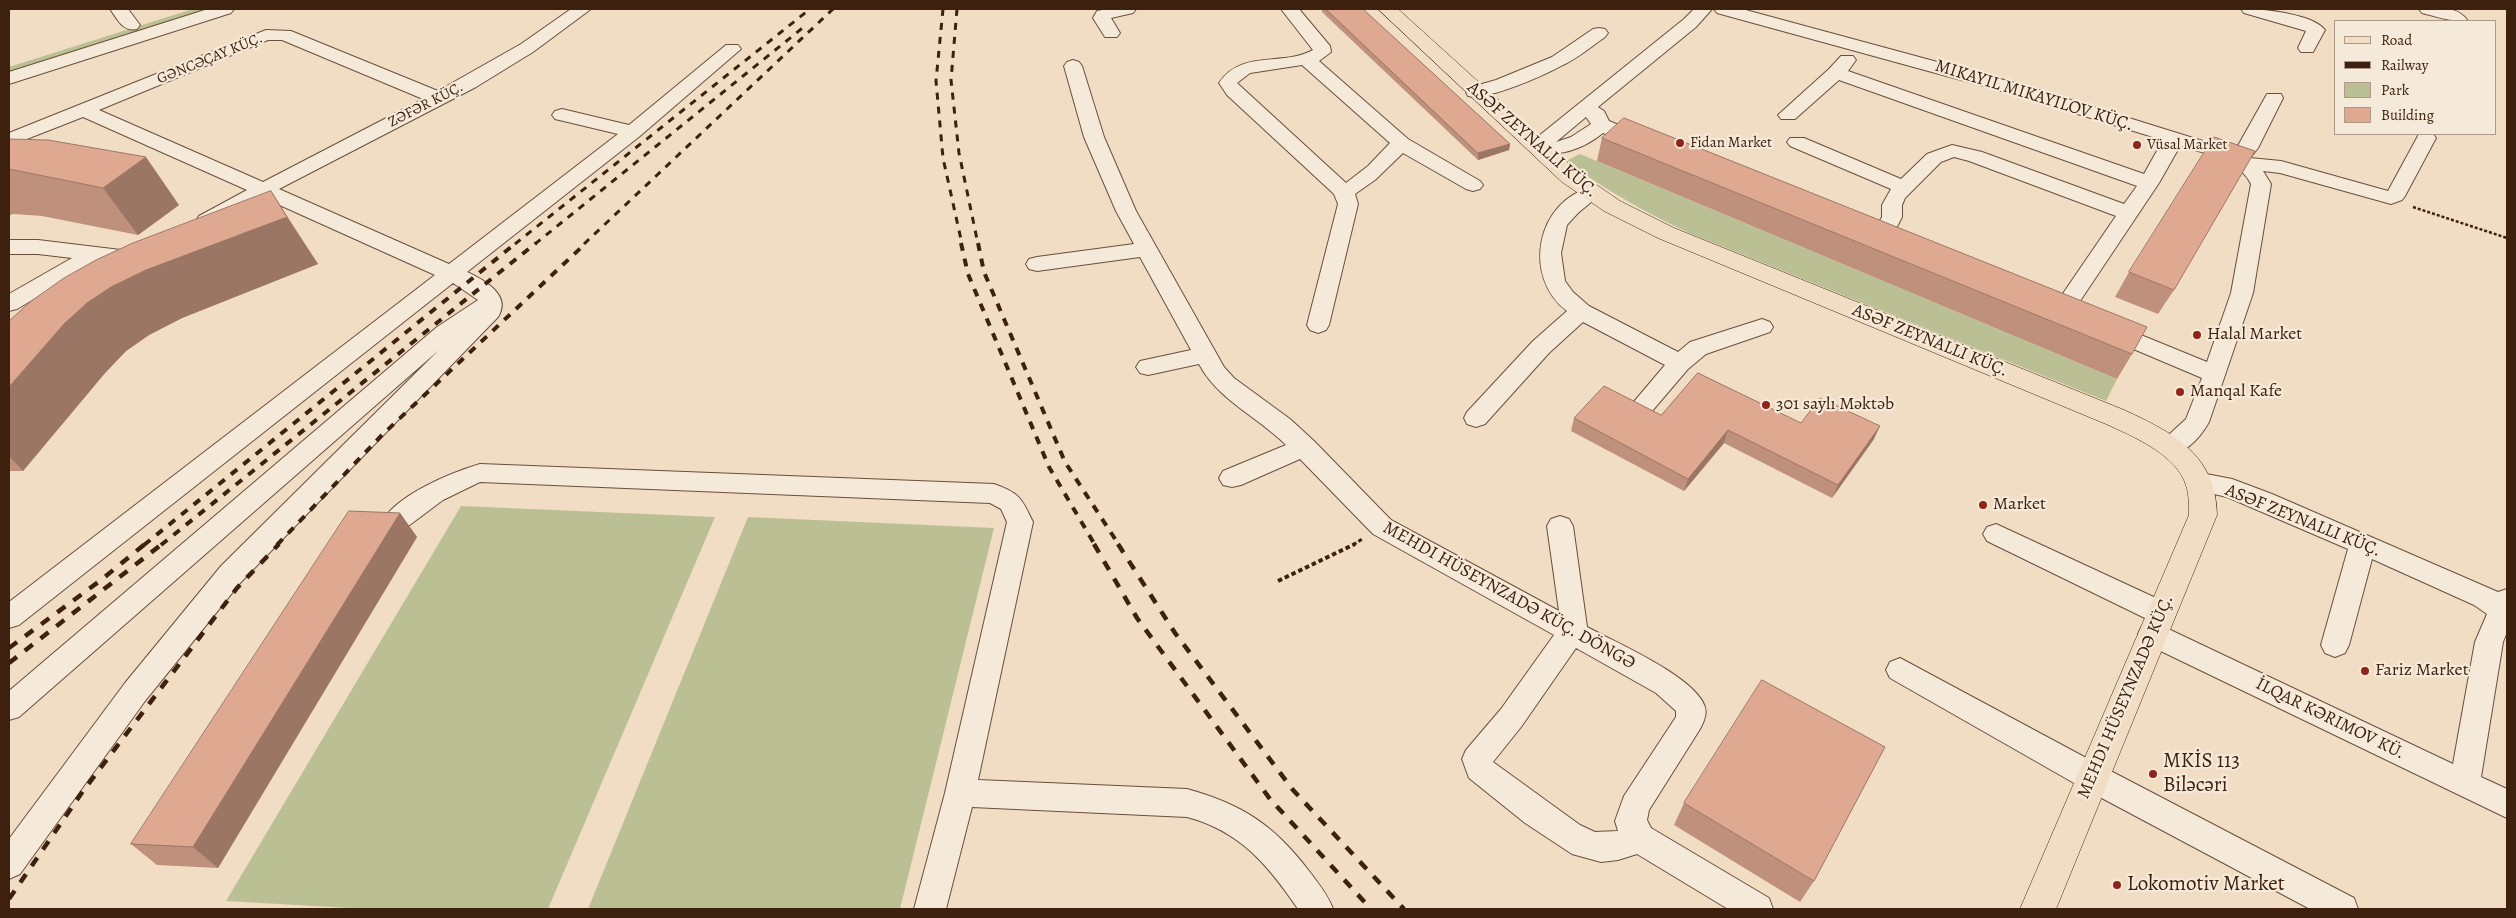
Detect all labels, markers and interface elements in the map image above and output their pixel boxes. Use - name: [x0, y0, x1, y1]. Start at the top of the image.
- legend: [2334, 20, 2496, 135]
- street label: GƏNCƏÇAY KÜÇ.: [155, 30, 265, 88]
- text: Road: [2381, 30, 2412, 50]
- text: Railway: [2381, 55, 2428, 75]
- street label: MIKAYIL MIKAYILOV KÜÇ.: [1932, 56, 2136, 136]
- street label: ASƏF ZEYNALLI KÜÇ.: [1462, 77, 1602, 203]
- street label: ZƏFƏR KÜÇ.: [385, 78, 467, 132]
- text: Park: [2381, 80, 2409, 100]
- text: Building: [2381, 105, 2434, 125]
- place label: Fidan Market: [1690, 134, 1772, 152]
- place label: Vüsal Market: [2147, 136, 2227, 154]
- marker: Fidan Market: [1674, 137, 1686, 149]
- marker: Vüsal Market: [2131, 139, 2143, 151]
- street label: ASƏF ZEYNALLI KÜÇ.: [1849, 300, 2011, 382]
- place label: Halal Market: [2207, 324, 2302, 346]
- marker: Halal Market: [2191, 329, 2203, 341]
- place label: Manqal Kafe: [2190, 381, 2282, 403]
- marker: Manqal Kafe: [2174, 386, 2186, 398]
- place label: 301 saylı Məktəb: [1776, 394, 1894, 416]
- marker: 301 saylı Məktəb: [1760, 399, 1772, 411]
- street label: ASƏF ZEYNALLI KÜÇ.: [2222, 480, 2384, 562]
- place label: Market: [1993, 494, 2046, 516]
- marker: Market: [1977, 499, 1989, 511]
- street label: MEHDI HÜSEYNZADƏ KÜÇ. DÖNGƏ: [1379, 517, 1639, 675]
- street label: MEHDI HÜSEYNZADƏ KÜÇ.: [2073, 592, 2179, 802]
- place label: Fariz Market: [2375, 660, 2469, 682]
- marker: Fariz Market: [2359, 665, 2371, 677]
- street label: İLQAR KƏRIMOV KÜ.: [2252, 673, 2408, 765]
- place label: MKİS 113 Biləcəri: [2163, 749, 2240, 799]
- marker: MKİS 113 Biləcəri: [2147, 768, 2159, 780]
- place label: Lokomotiv Market: [2127, 872, 2285, 898]
- marker: Lokomotiv Market: [2111, 879, 2123, 891]

